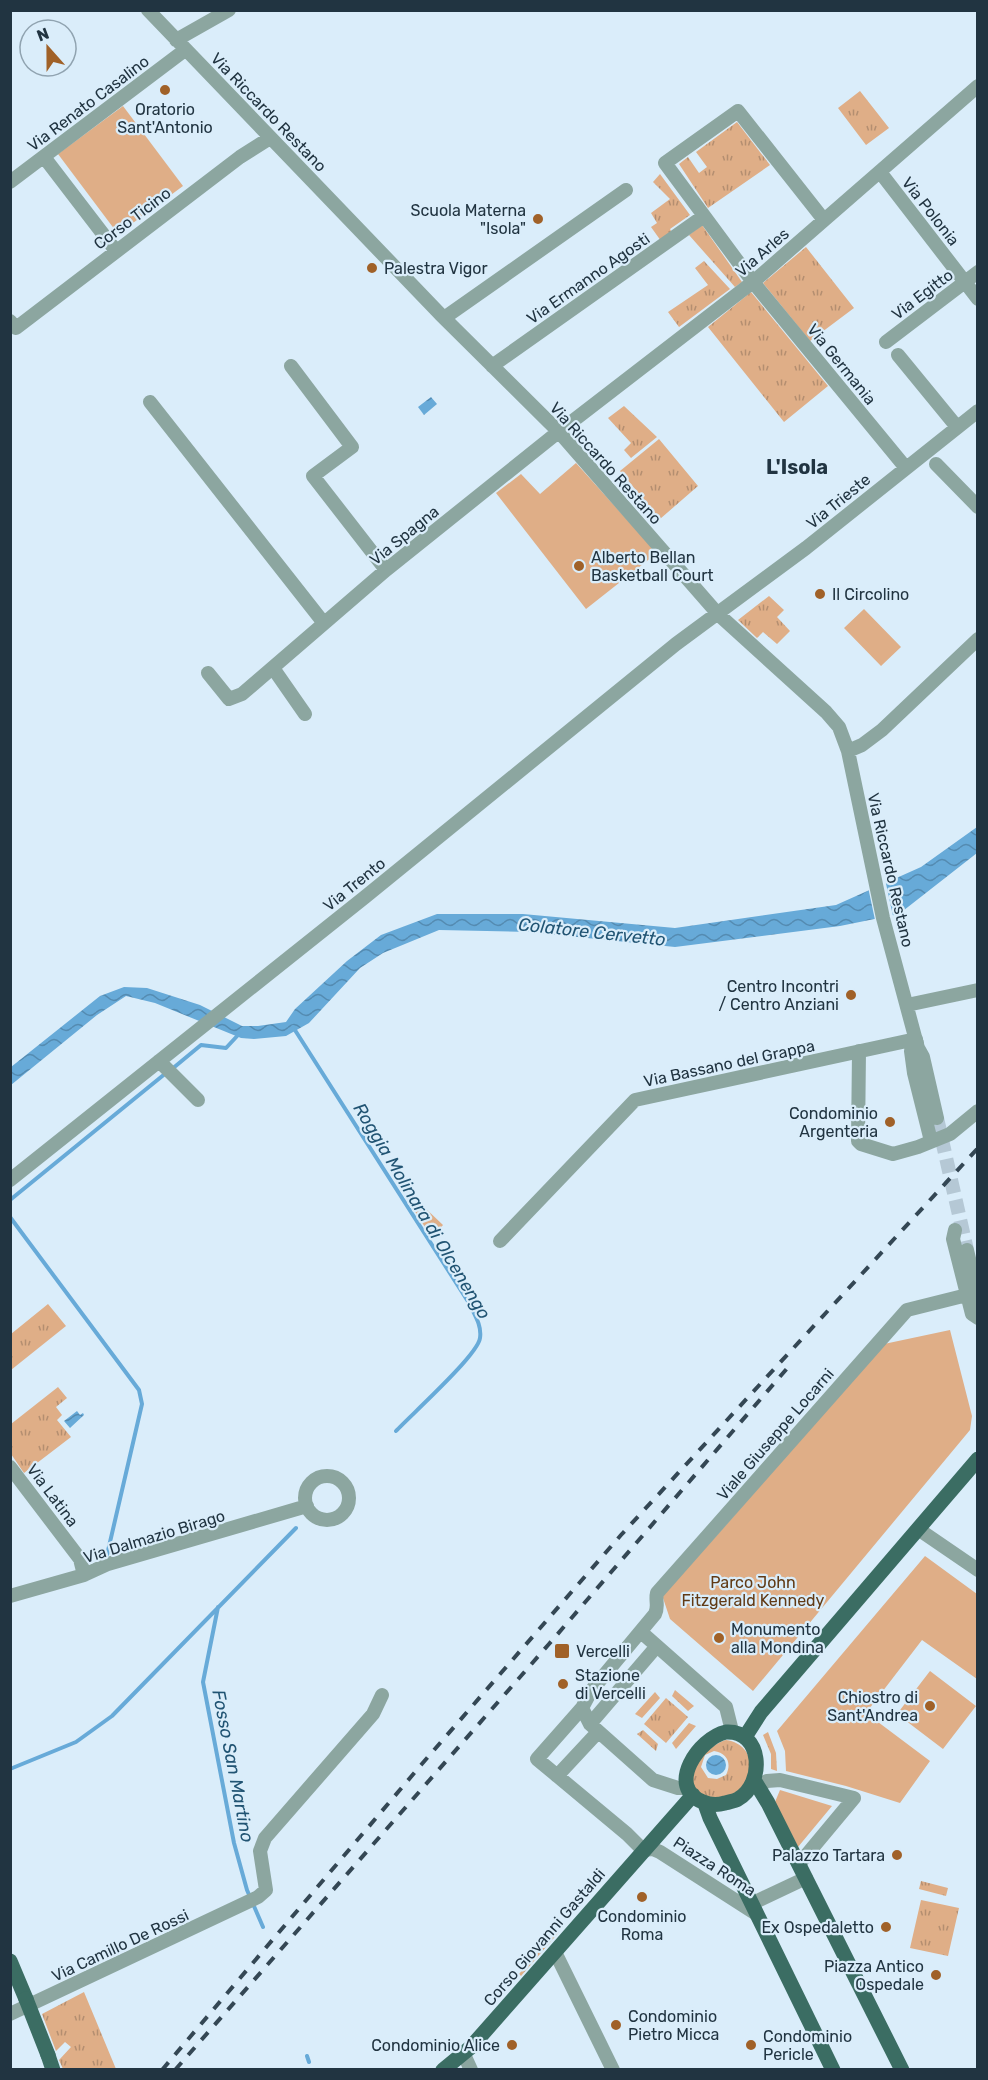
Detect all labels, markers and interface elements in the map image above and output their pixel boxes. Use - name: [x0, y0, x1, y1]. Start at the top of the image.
- north arrow: [18, 18, 78, 78]
- text: N: [34, 24, 52, 45]
- street label: Via Riccardo Restano: [207, 49, 330, 176]
- street label: Via Renato Casalino: [24, 51, 153, 155]
- marker: Oratorio Sant'Antonio: [158, 83, 172, 97]
- place label: Oratorio Sant'Antonio: [117, 100, 213, 137]
- street label: Via Polonia: [898, 173, 963, 249]
- street label: Corso Ticino: [90, 183, 175, 254]
- place label: Scuola Materna "Isola": [410, 201, 526, 238]
- marker: Scuola Materna "Isola": [531, 212, 545, 226]
- street label: Via Arles: [732, 224, 793, 281]
- street label: Via Ermanno Agosti: [523, 229, 653, 328]
- place label: Palestra Vigor: [384, 259, 488, 278]
- marker: Palestra Vigor: [365, 261, 379, 275]
- street label: Via Egitto: [888, 265, 957, 324]
- street label: Via Germania: [803, 320, 880, 409]
- street label: Via Riccardo Restano: [546, 398, 666, 528]
- district label: L'Isola: [766, 455, 828, 479]
- street label: Via Trieste: [802, 470, 874, 533]
- street label: Via Spagna: [366, 502, 443, 569]
- place label: Alberto Bellan Basketball Court: [591, 548, 714, 585]
- marker: Alberto Bellan Basketball Court: [572, 559, 586, 573]
- place label: Il Circolino: [832, 585, 909, 604]
- marker: Il Circolino: [813, 587, 827, 601]
- street label: Via Riccardo Restano: [863, 791, 918, 949]
- street label: Via Trento: [319, 854, 389, 915]
- water label: Colatore Cervetto: [517, 913, 667, 951]
- place label: Centro Incontri / Centro Anziani: [718, 977, 839, 1014]
- marker: Centro Incontri / Centro Anziani: [844, 988, 858, 1002]
- street label: Via Bassano del Grappa: [642, 1036, 816, 1091]
- water label: Roggia Molinara di Olcenengo: [349, 1099, 495, 1323]
- place label: Condominio Argenteria: [789, 1104, 878, 1141]
- marker: Condominio Argenteria: [883, 1115, 897, 1129]
- street label: Viale Giuseppe Locarni: [713, 1364, 838, 1504]
- street label: Via Latina: [23, 1460, 82, 1530]
- street label: Via Dalmazio Birago: [81, 1506, 227, 1567]
- park label: Parco John Fitzgerald Kennedy: [682, 1573, 825, 1610]
- place label: Monumento alla Mondina: [731, 1620, 824, 1657]
- marker: Monumento alla Mondina: [712, 1631, 726, 1645]
- marker: Vercelli: [553, 1642, 571, 1660]
- place label: Vercelli: [576, 1642, 630, 1661]
- place label: Stazione di Vercelli: [575, 1666, 646, 1703]
- marker: Stazione di Vercelli: [556, 1677, 570, 1691]
- water label: Fosso San Martino: [207, 1688, 259, 1844]
- place label: Chiostro di Sant'Andrea: [827, 1688, 918, 1725]
- marker: Chiostro di Sant'Andrea: [923, 1699, 937, 1713]
- street label: Piazza Roma: [670, 1833, 760, 1900]
- place label: Palazzo Tartara: [772, 1846, 885, 1865]
- marker: Palazzo Tartara: [890, 1848, 904, 1862]
- street label: Corso Giovanni Gastaldi: [480, 1865, 609, 2010]
- marker: Condominio Roma: [635, 1890, 649, 1904]
- street label: Via Camillo De Rossi: [49, 1905, 192, 1986]
- place label: Condominio Roma: [597, 1907, 687, 1944]
- place label: Ex Ospedaletto: [761, 1918, 874, 1937]
- marker: Ex Ospedaletto: [879, 1920, 893, 1934]
- place label: Piazza Antico Ospedale: [824, 1957, 924, 1994]
- marker: Piazza Antico Ospedale: [929, 1968, 943, 1982]
- place label: Condominio Pietro Micca: [628, 2007, 719, 2044]
- marker: Condominio Pietro Micca: [609, 2018, 623, 2032]
- place label: Condominio Pericle: [763, 2027, 852, 2064]
- place label: Condominio Alice: [371, 2036, 500, 2055]
- marker: Condominio Alice: [505, 2038, 519, 2052]
- marker: Condominio Pericle: [744, 2038, 758, 2052]

